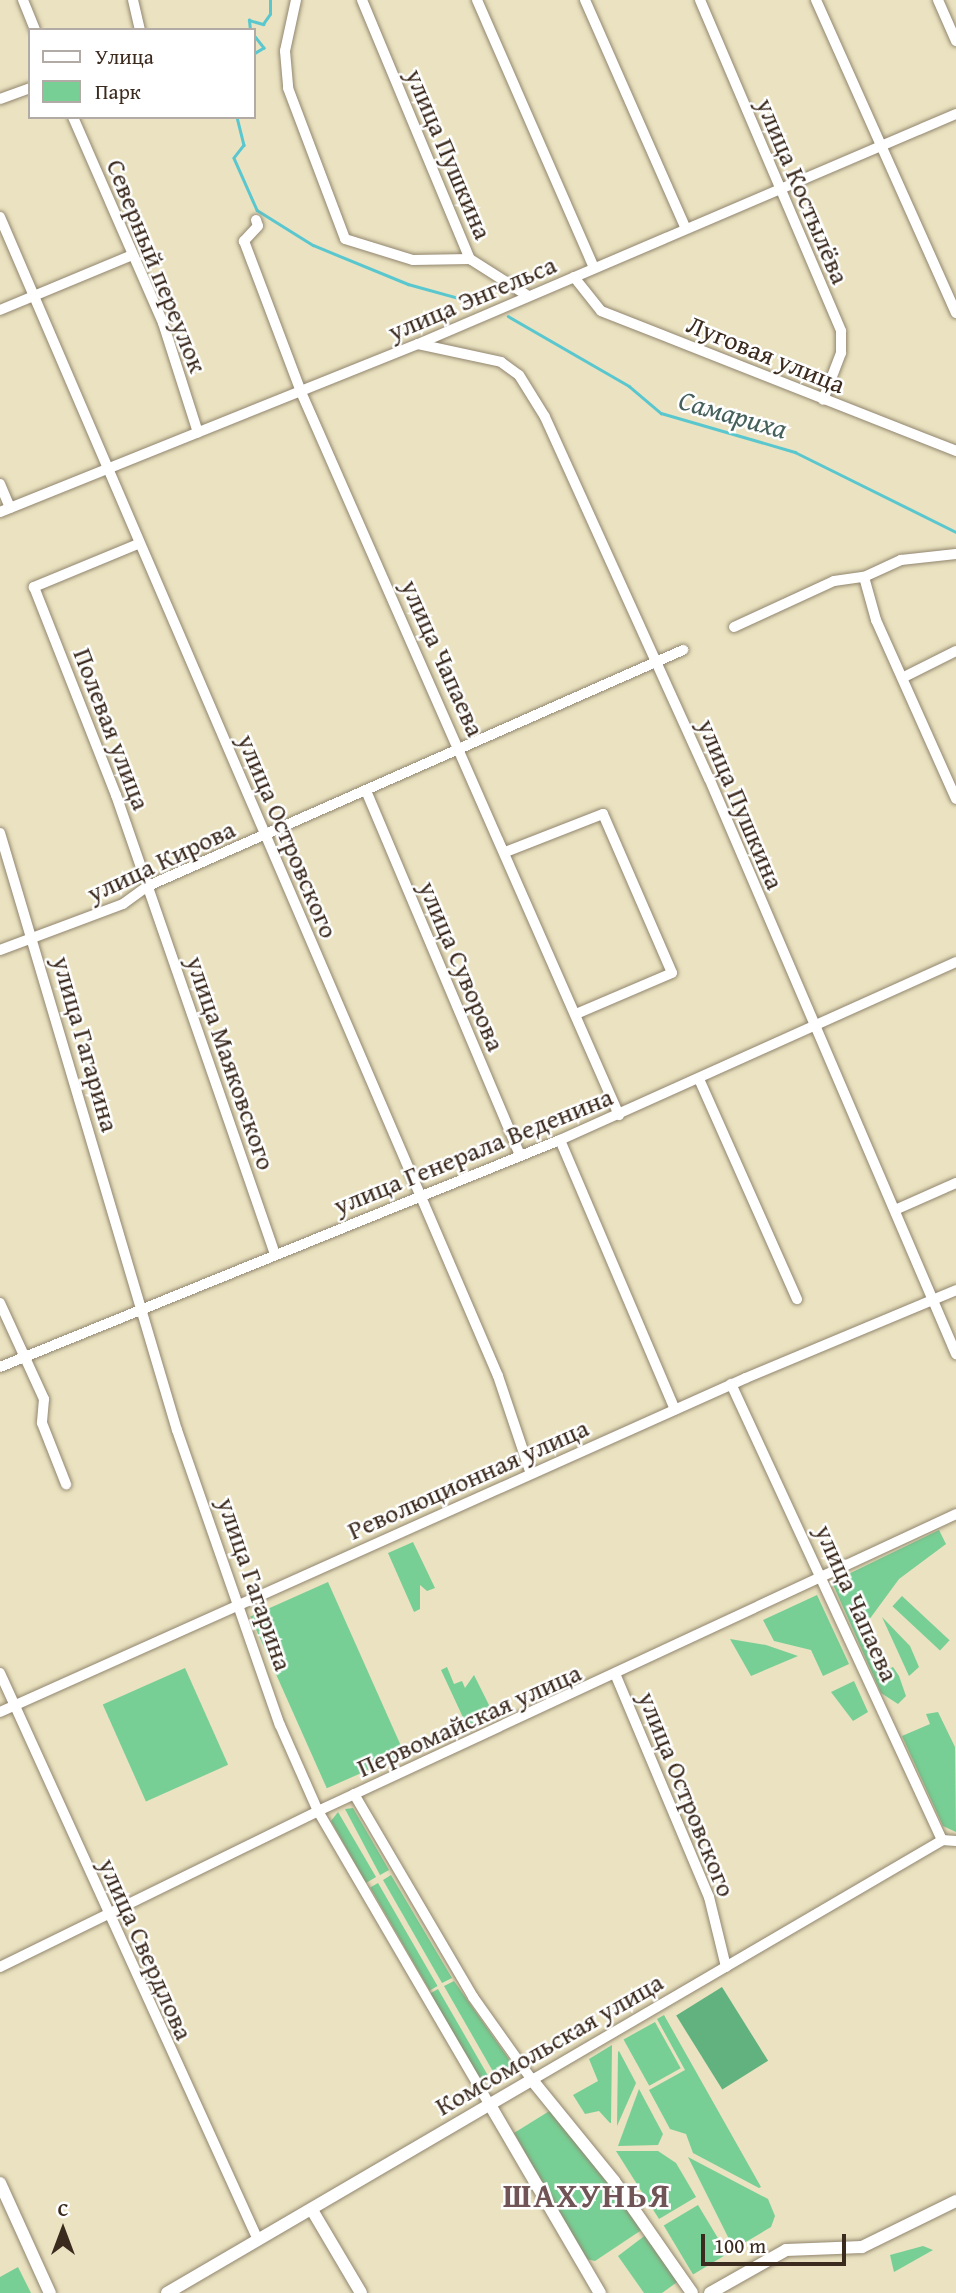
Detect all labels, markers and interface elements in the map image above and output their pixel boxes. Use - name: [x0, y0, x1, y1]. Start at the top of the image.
- legend: [28, 28, 256, 119]
- text: Улица: [95, 41, 154, 72]
- street label: улица Пушкина: [399, 64, 499, 244]
- text: Парк: [95, 76, 141, 107]
- street label: улица Костылёва: [750, 93, 856, 289]
- street label: Северный переулок: [100, 155, 214, 377]
- street label: улица Энгельса: [383, 249, 561, 347]
- street label: Луговая улица: [682, 308, 850, 400]
- water label: Самариха: [675, 383, 791, 445]
- street label: улица Чапаева: [394, 575, 492, 741]
- street label: Полевая улица: [67, 644, 157, 814]
- street label: улица Пушкина: [691, 714, 791, 894]
- street label: улица Островского: [231, 729, 345, 943]
- street label: улица Кирова: [82, 813, 240, 909]
- street label: улица Суворова: [412, 876, 512, 1056]
- street label: улица Маяковского: [180, 952, 282, 1174]
- street label: улица Гагарина: [46, 953, 126, 1135]
- street label: улица Генерала Веденина: [329, 1081, 617, 1221]
- street label: Революционная улица: [343, 1412, 593, 1546]
- street label: улица Гагарина: [211, 1493, 299, 1675]
- street label: улица Чапаева: [808, 1520, 906, 1686]
- street label: Первомайская улица: [352, 1657, 586, 1783]
- street label: улица Островского: [632, 1687, 742, 1901]
- street label: улица Свердлова: [92, 1853, 200, 2045]
- street label: Комсомольская улица: [430, 1966, 668, 2122]
- district label: ШАХУНЬЯ: [504, 2176, 670, 2216]
- north arrow: [28, 2195, 98, 2265]
- text: С: [58, 2195, 68, 2223]
- scale bar: [704, 2220, 849, 2264]
- text: 100 m: [714, 2230, 766, 2261]

